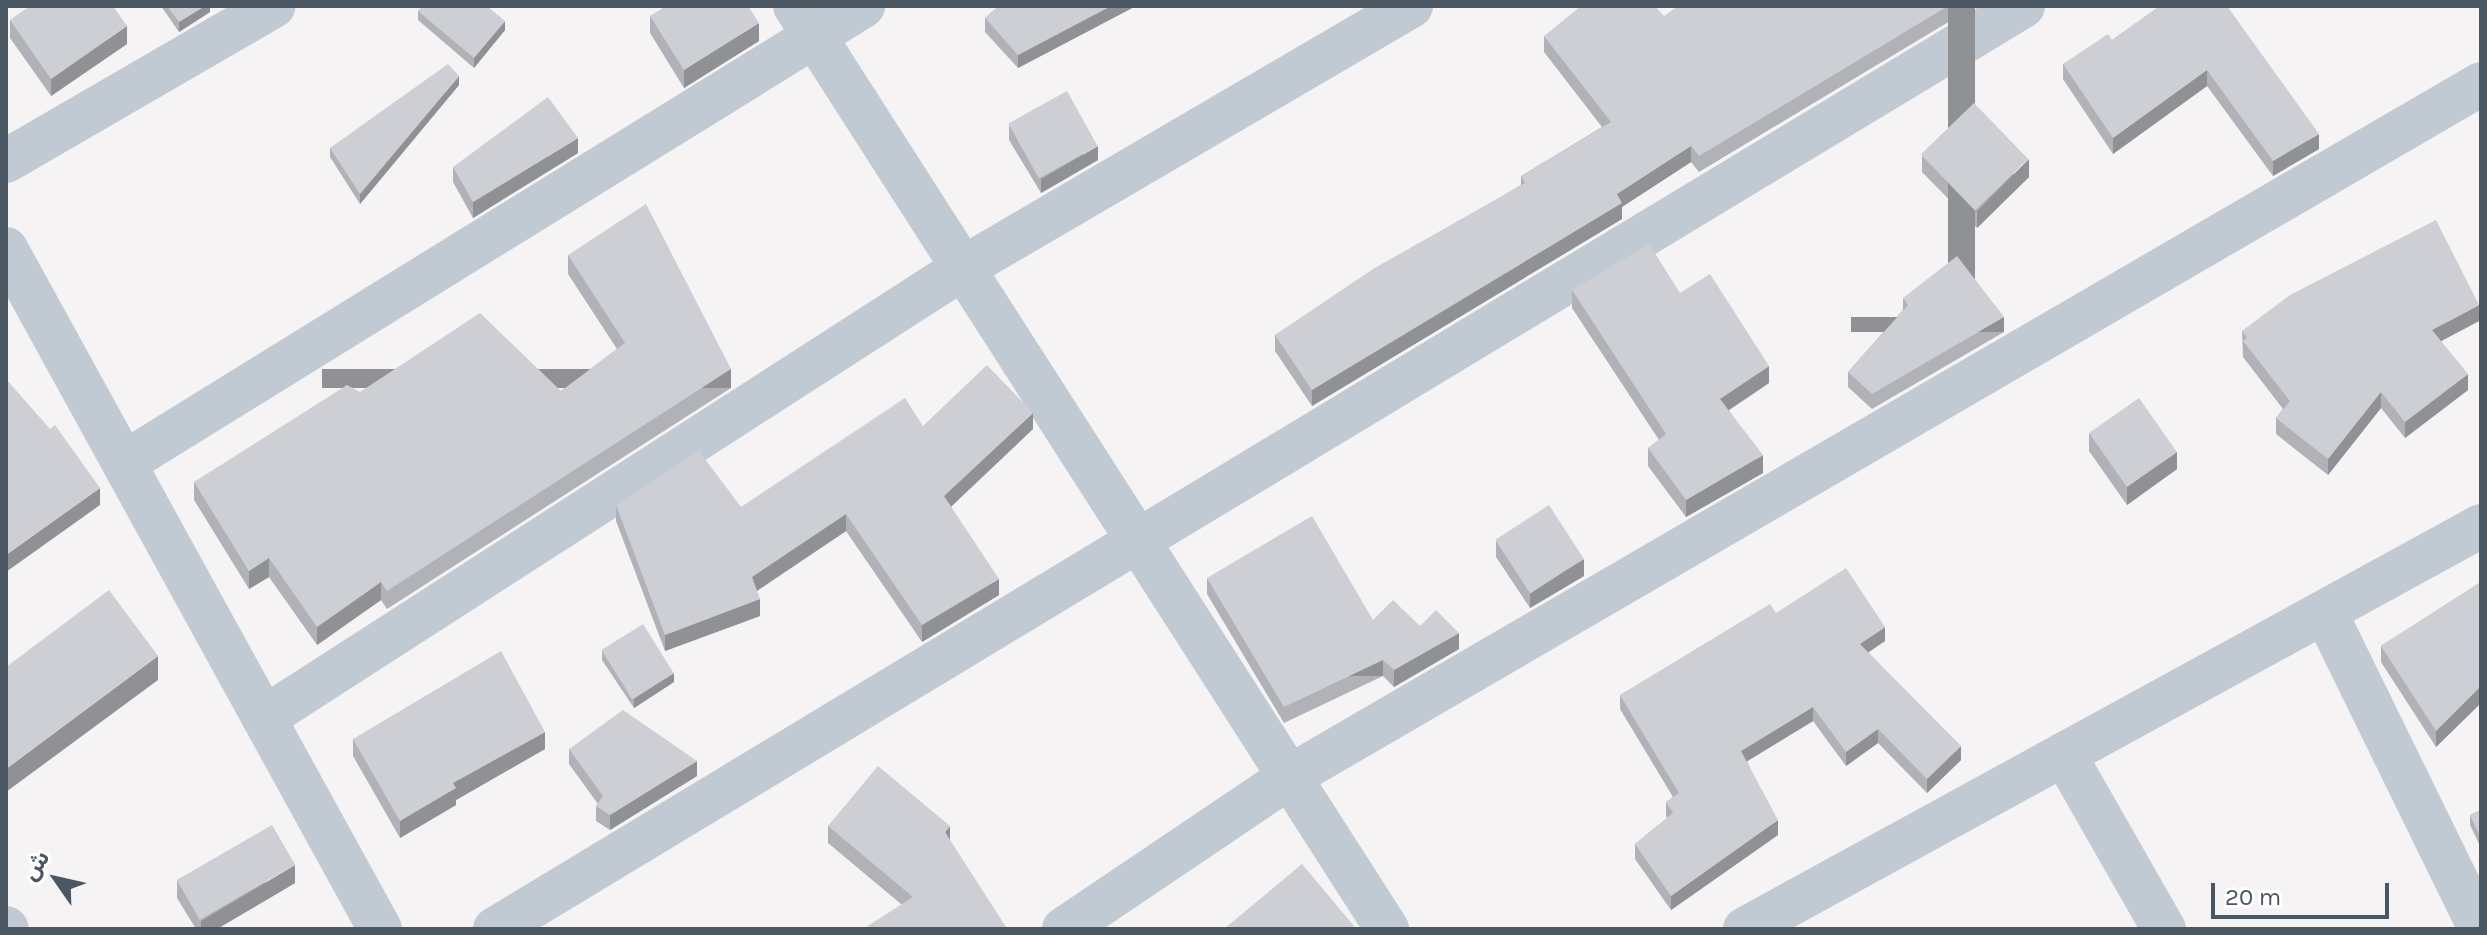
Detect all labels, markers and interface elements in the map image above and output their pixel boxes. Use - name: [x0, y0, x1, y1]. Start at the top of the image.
- north arrow: [16, 839, 96, 919]
- text: ش: [17, 846, 55, 885]
- scale bar: [2215, 867, 2393, 917]
- text: 20 m: [2225, 883, 2281, 911]

